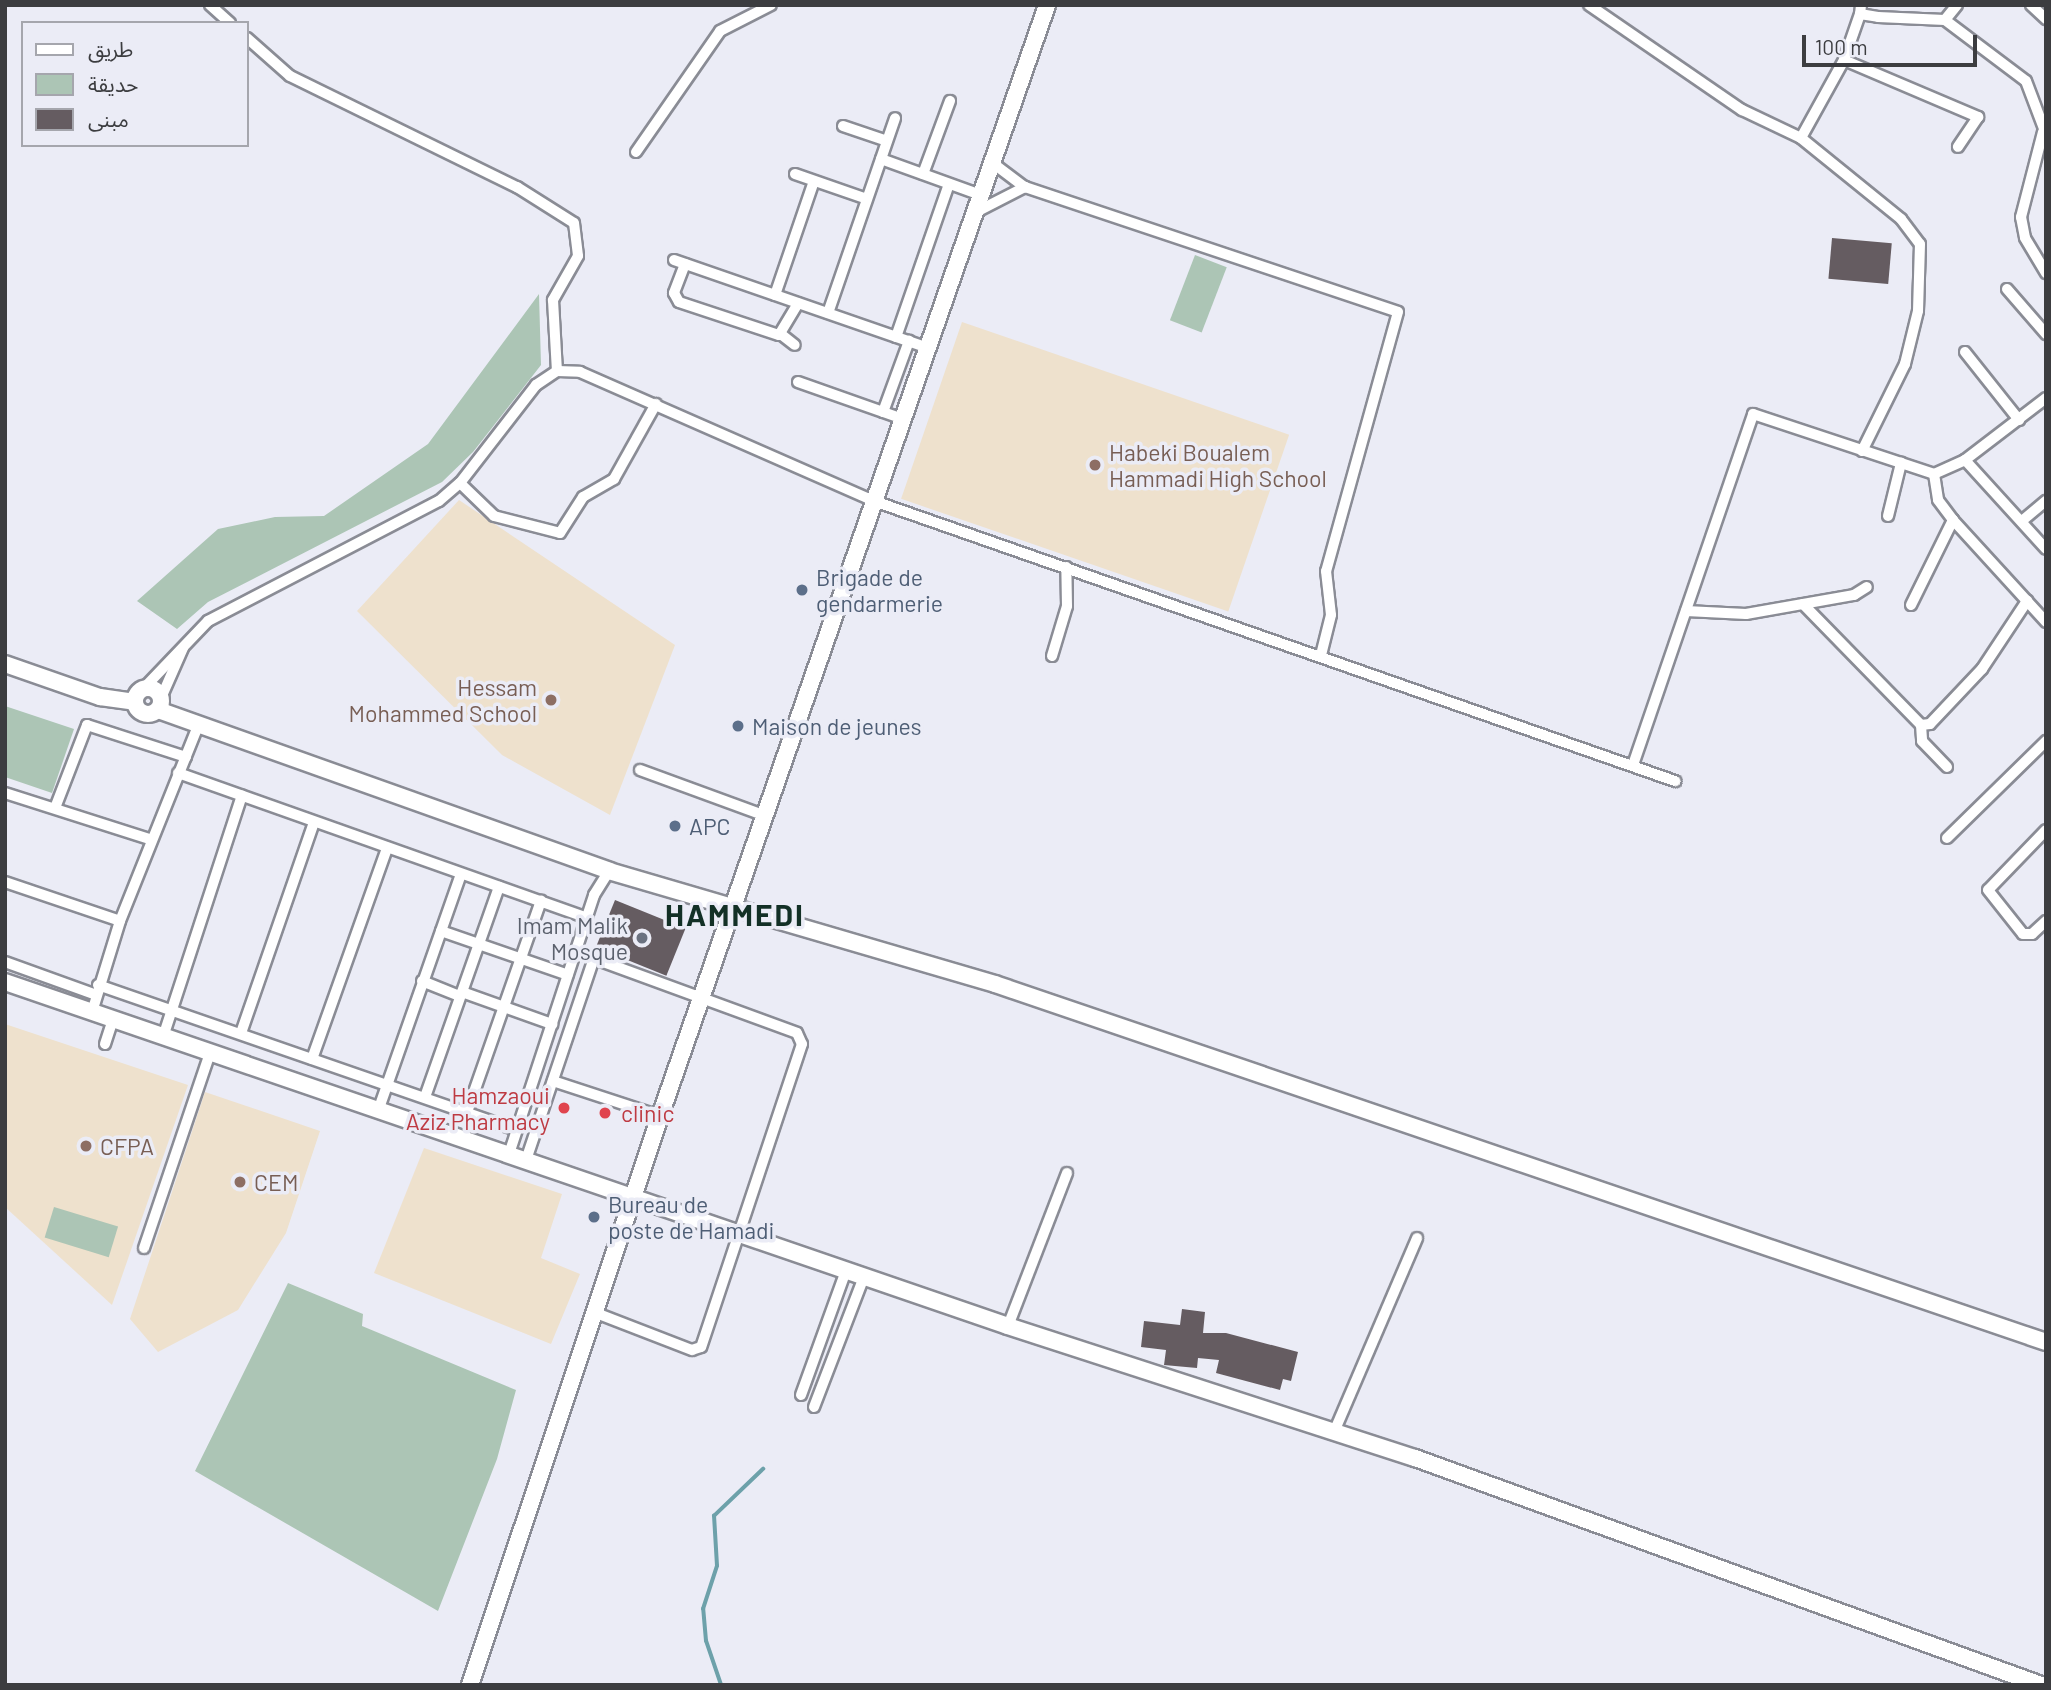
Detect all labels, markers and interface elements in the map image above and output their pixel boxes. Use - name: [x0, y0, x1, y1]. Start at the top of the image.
- legend: [21, 21, 248, 147]
- scale bar: [1806, 21, 1981, 65]
- text: 100 m: [1815, 34, 1868, 59]
- text: طريق: [88, 36, 133, 61]
- text: حديقة: [88, 71, 138, 96]
- text: مبنى: [88, 106, 129, 131]
- place label: Habeki Boualem Hammadi High School: [1109, 438, 1327, 492]
- marker: Habeki Boualem Hammadi High School: [1087, 457, 1103, 473]
- place label: Brigade de gendarmerie: [816, 563, 943, 617]
- marker: Brigade de gendarmerie: [794, 582, 810, 598]
- place label: Hessam Mohammed School: [349, 673, 537, 727]
- marker: Hessam Mohammed School: [543, 692, 559, 708]
- place label: Maison de jeunes: [752, 712, 922, 740]
- marker: Maison de jeunes: [730, 718, 746, 734]
- place label: APC: [689, 812, 731, 840]
- marker: APC: [667, 818, 683, 834]
- district label: HAMMEDI: [666, 896, 804, 932]
- place label: Imam Malik Mosque: [517, 911, 628, 965]
- marker: Imam Malik Mosque: [634, 930, 650, 946]
- place label: Hamzaoui Aziz Pharmacy: [406, 1081, 550, 1135]
- place label: clinic: [621, 1099, 674, 1127]
- marker: Hamzaoui Aziz Pharmacy: [556, 1100, 572, 1116]
- marker: clinic: [595, 1103, 615, 1123]
- place label: CFPA: [100, 1132, 154, 1160]
- marker: CFPA: [78, 1138, 94, 1154]
- place label: CEM: [254, 1168, 298, 1196]
- marker: CEM: [232, 1174, 248, 1190]
- place label: Bureau de poste de Hamadi: [608, 1190, 774, 1244]
- marker: Bureau de poste de Hamadi: [586, 1209, 602, 1225]

